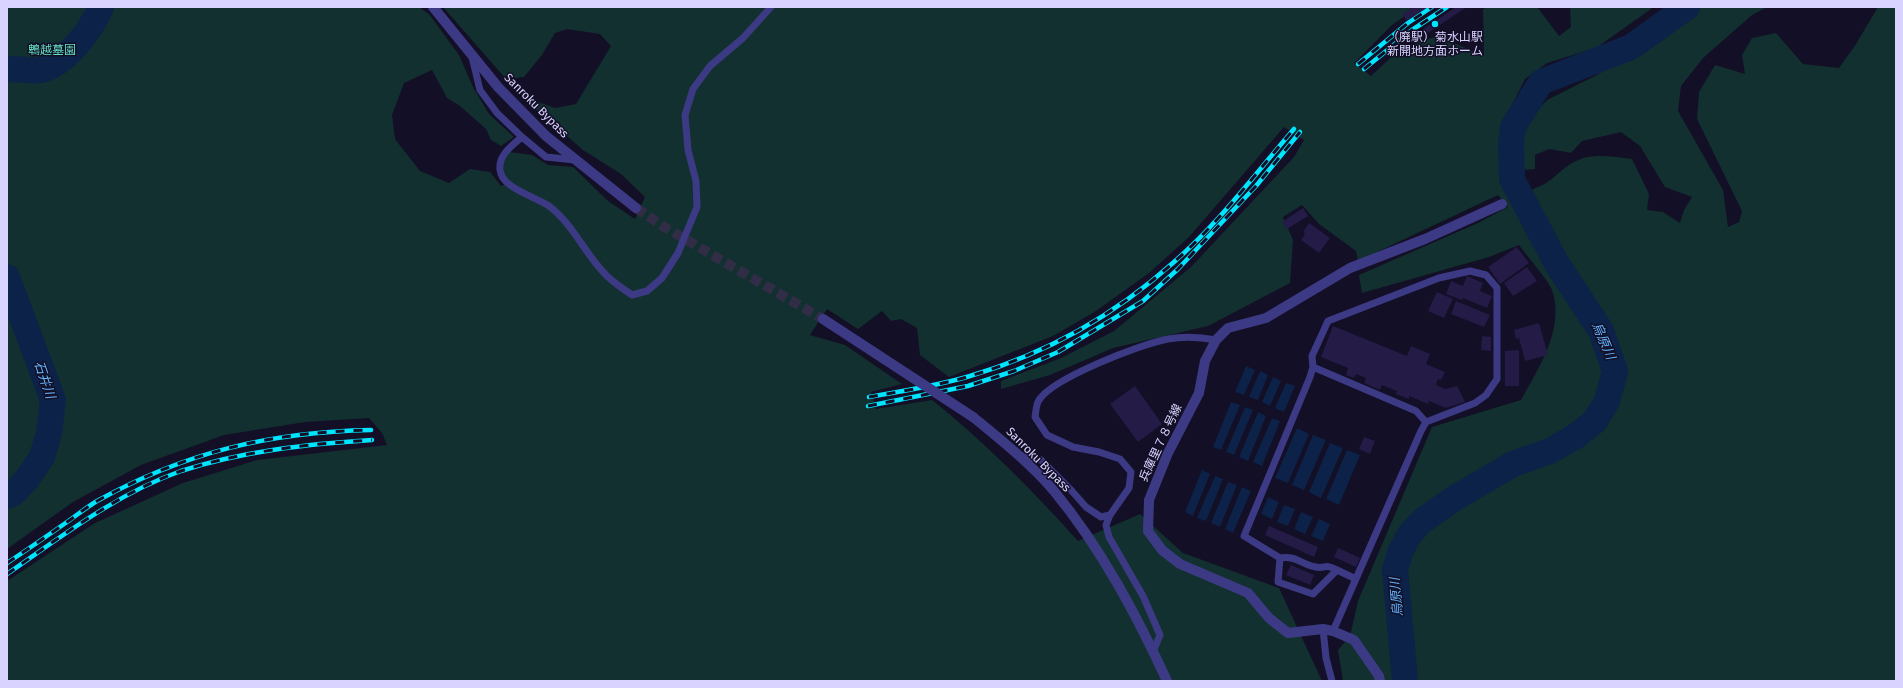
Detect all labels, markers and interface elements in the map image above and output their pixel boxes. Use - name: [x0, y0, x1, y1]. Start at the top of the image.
- marker: （廃駅）菊水山駅 新開地方面ホーム: [1430, 19, 1440, 29]
- place label: （廃駅）菊水山駅 新開地方面ホーム: [1387, 31, 1483, 59]
- park label: 鵯越墓園: [28, 44, 76, 58]
- street label: Sanroku Bypass: [501, 71, 571, 141]
- water label: 烏原川: [1588, 320, 1618, 362]
- water label: 石井川: [30, 359, 58, 401]
- street label: 兵庫里７８号線: [1137, 402, 1185, 484]
- street label: Sanroku Bypass: [1003, 425, 1073, 495]
- water label: 烏原川: [1388, 577, 1406, 617]

